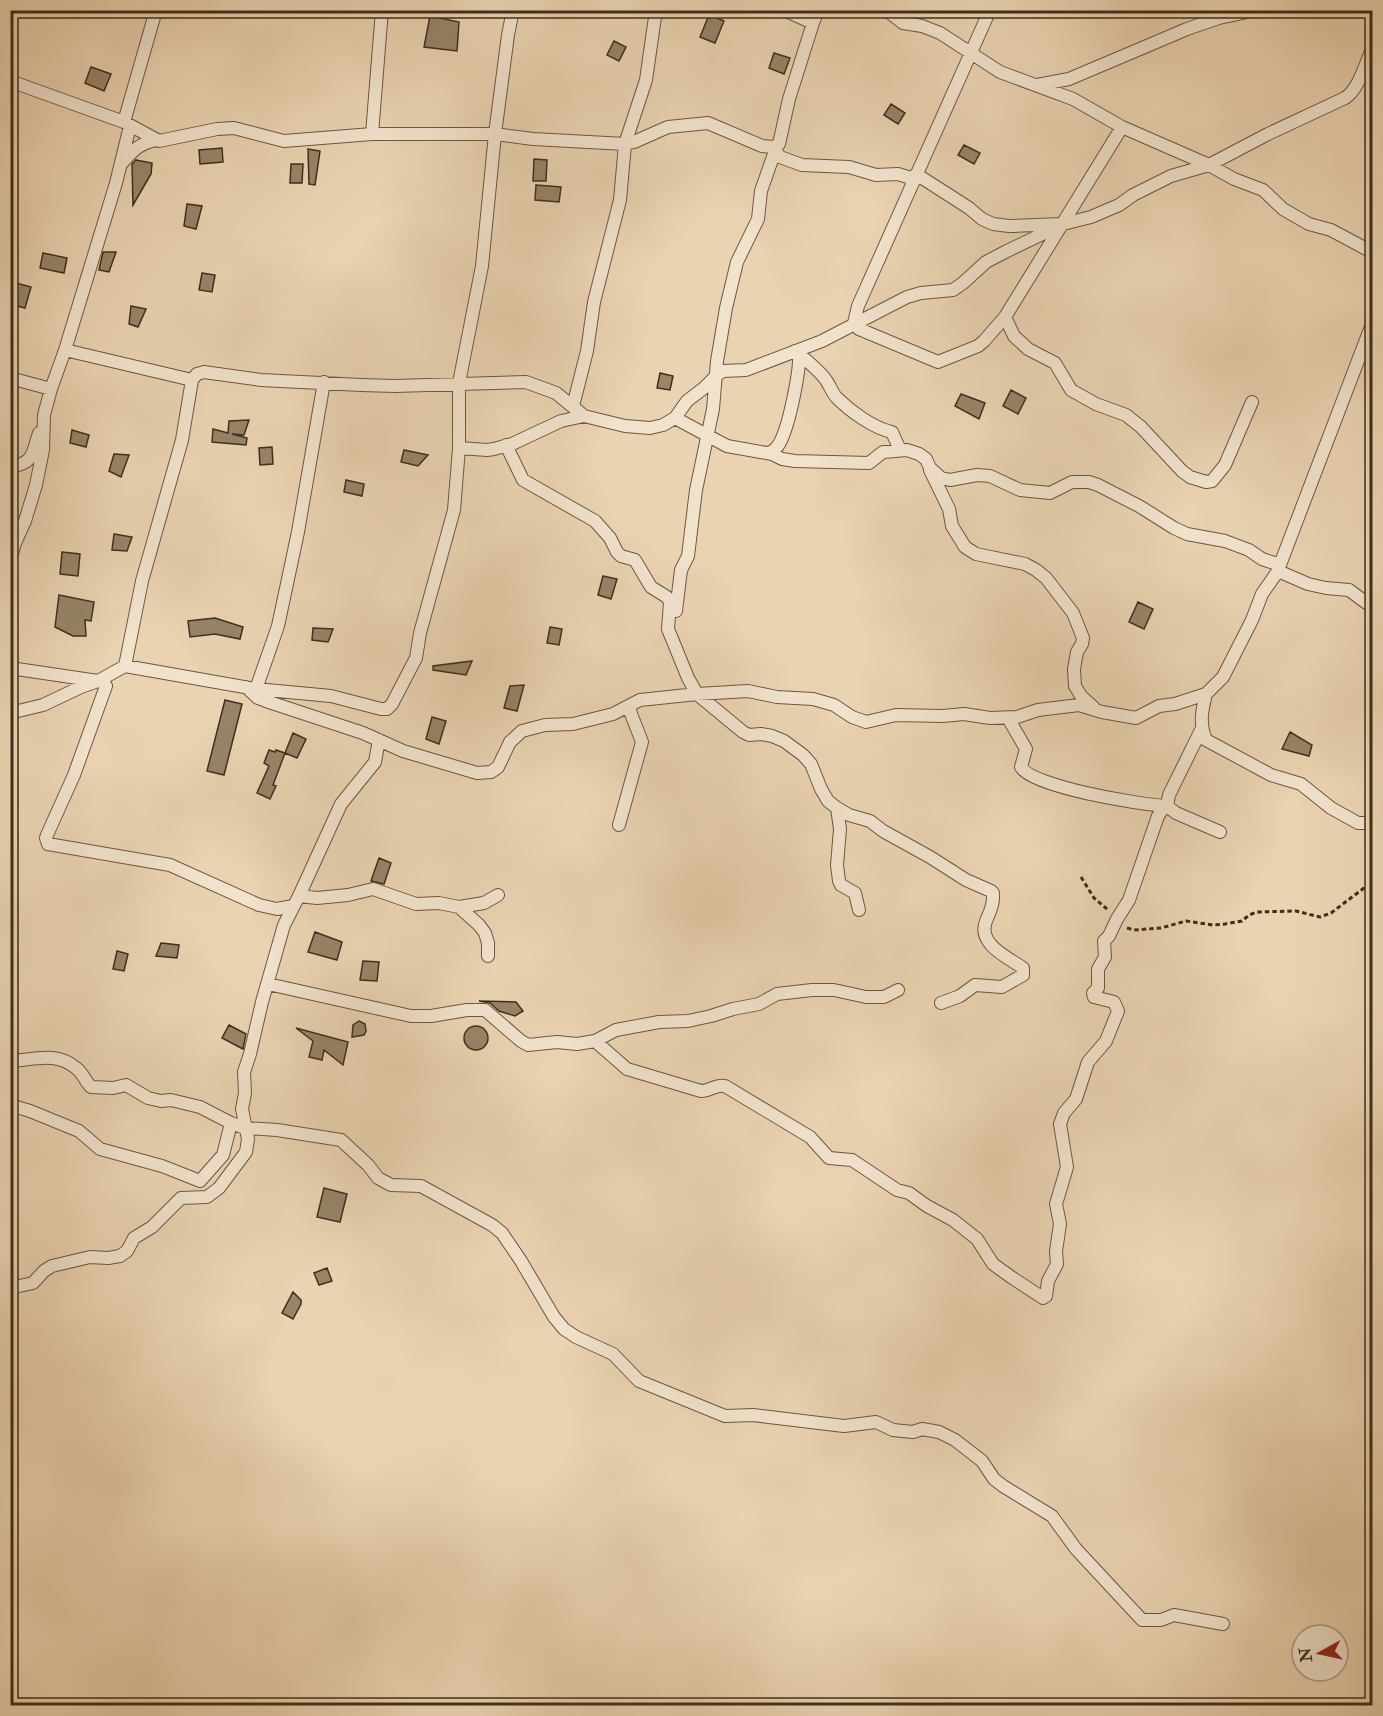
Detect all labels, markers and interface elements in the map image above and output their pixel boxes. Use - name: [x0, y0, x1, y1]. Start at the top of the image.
- north arrow: [1290, 1623, 1350, 1683]
- text: N: [1295, 1646, 1317, 1664]

